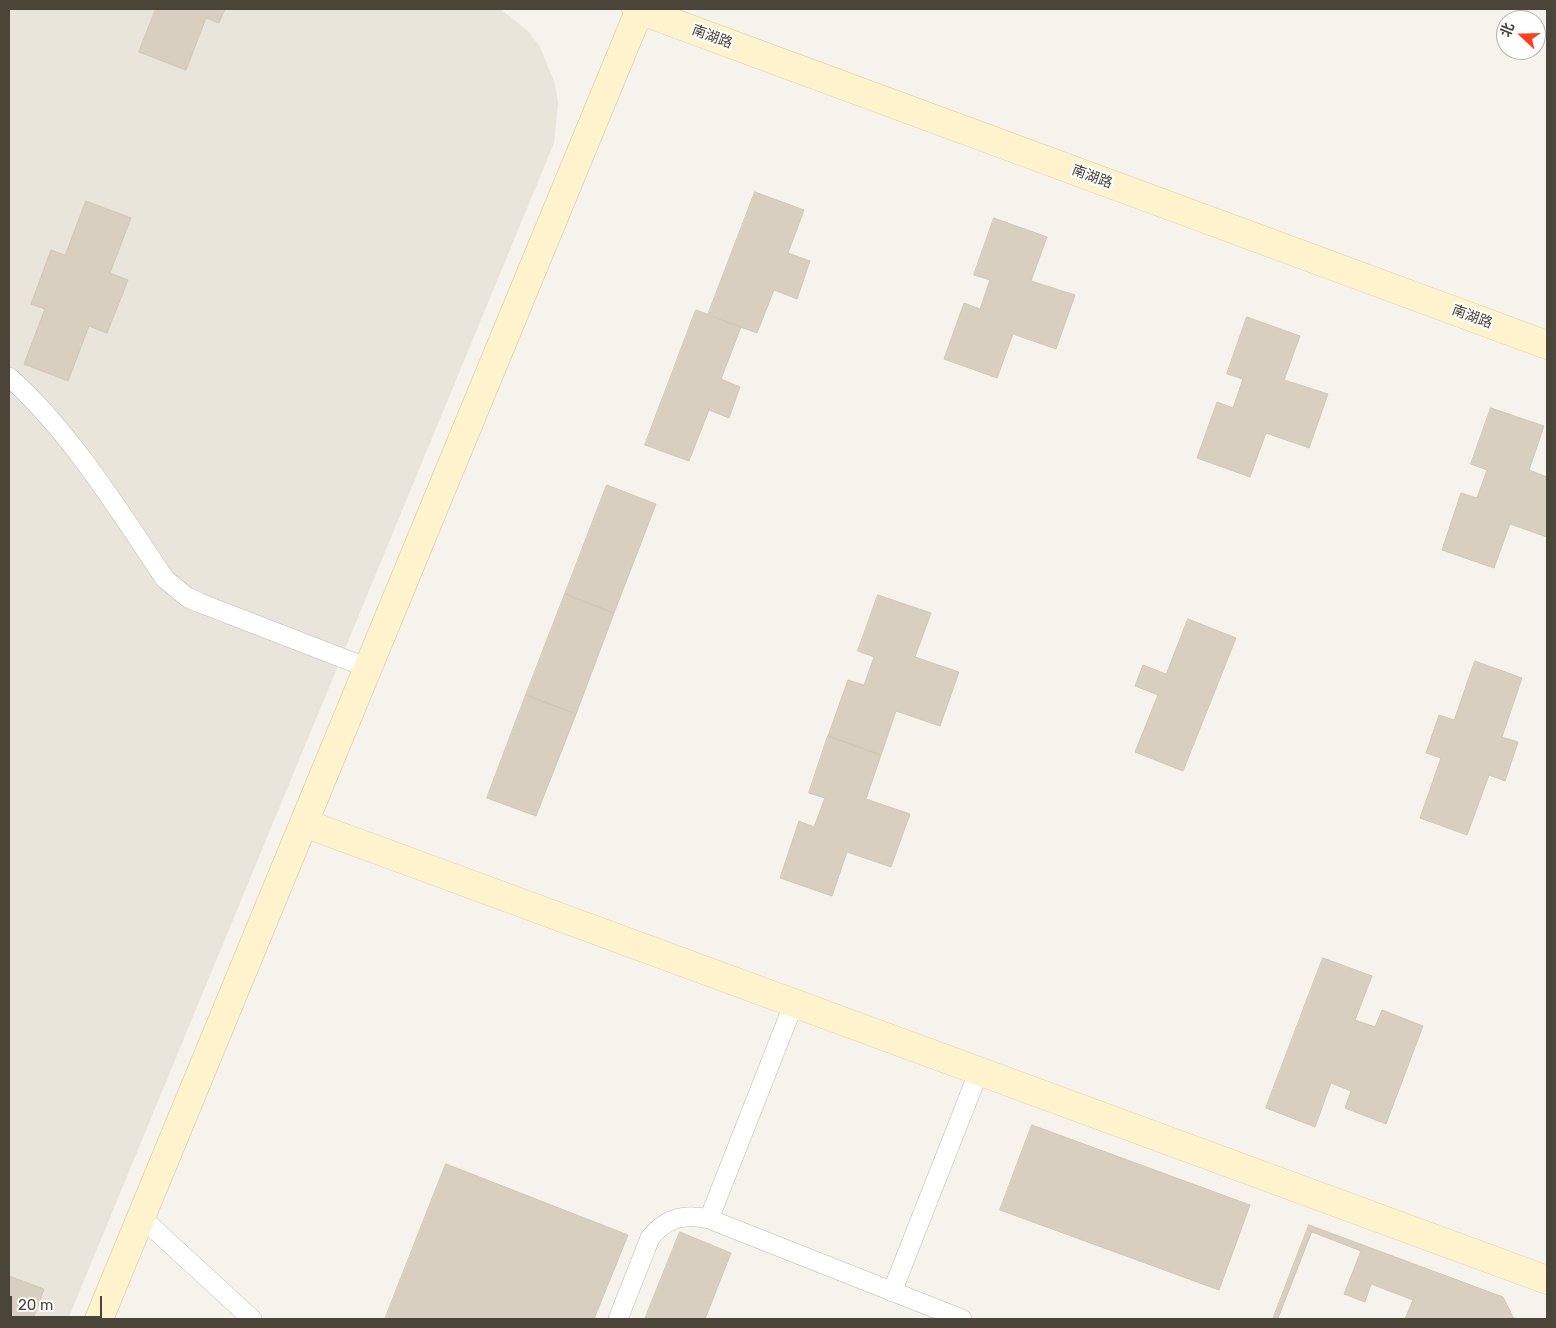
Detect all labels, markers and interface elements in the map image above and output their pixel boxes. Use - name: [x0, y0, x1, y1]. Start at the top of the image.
- north arrow: [1496, 10, 1546, 60]
- text: 北: [1497, 20, 1518, 39]
- street label: 南湖路: [689, 22, 735, 52]
- street label: 南湖路: [1069, 162, 1115, 192]
- street label: 南湖路: [1449, 302, 1495, 332]
- scale bar: [12, 1286, 105, 1318]
- text: 20 m: [18, 1296, 53, 1314]

